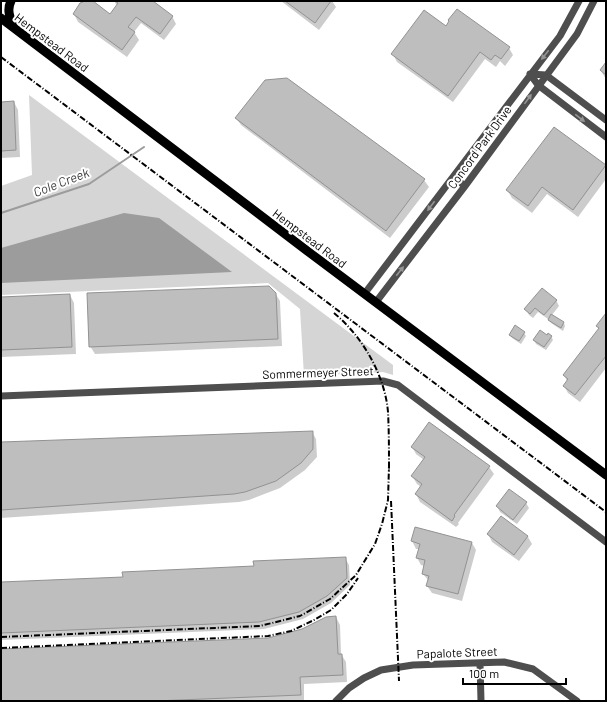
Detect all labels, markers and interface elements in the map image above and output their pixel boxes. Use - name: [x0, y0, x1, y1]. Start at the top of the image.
- street label: Hempstead Road: [12, 10, 92, 74]
- one-way arrow: [541, 50, 549, 61]
- one-way arrow: [524, 94, 532, 105]
- street label: Concord Park Drive: [444, 103, 514, 191]
- one-way arrow: [575, 114, 586, 122]
- water label: Cole Creek: [31, 164, 92, 200]
- one-way arrow: [427, 201, 435, 211]
- street label: Hempstead Road: [270, 206, 350, 270]
- one-way arrow: [395, 265, 404, 276]
- street label: Sommermeyer Street: [262, 363, 374, 381]
- street label: Papalote Street: [416, 644, 498, 660]
- scale bar: [463, 660, 566, 686]
- text: 100 m: [469, 666, 499, 680]

